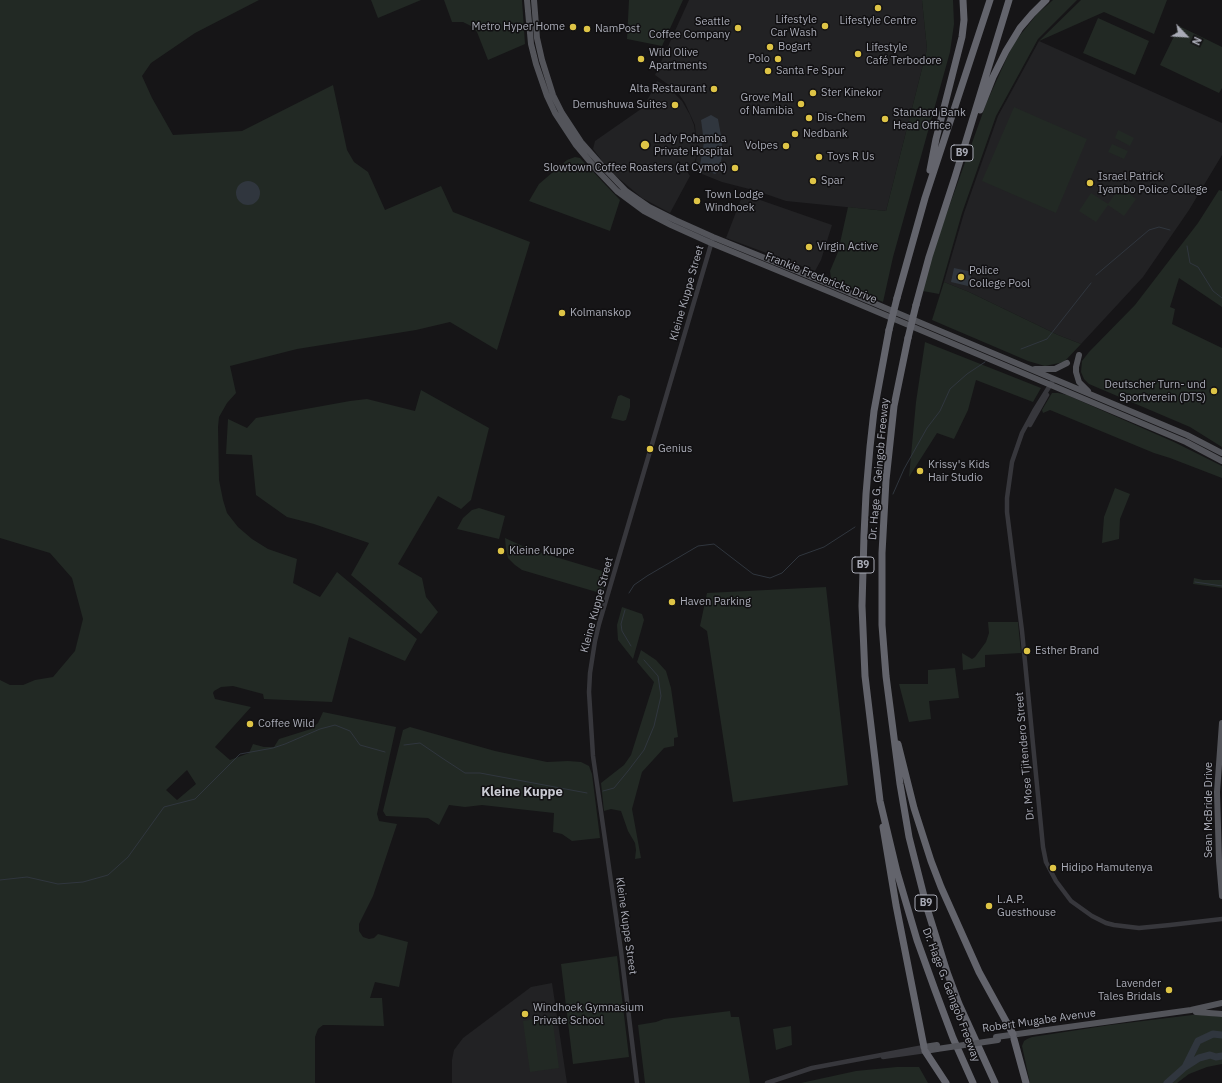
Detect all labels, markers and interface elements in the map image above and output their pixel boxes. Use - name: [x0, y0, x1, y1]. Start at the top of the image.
- marker: Lifestyle Centre: [873, 3, 883, 13]
- place label: Lifestyle Car Wash: [770, 13, 817, 39]
- place label: Lifestyle Centre: [839, 14, 917, 28]
- place label: Seattle Coffee Company: [649, 15, 730, 41]
- north arrow: [1166, 16, 1206, 56]
- place label: Metro Hyper Home: [472, 20, 565, 34]
- marker: Lifestyle Car Wash: [820, 21, 830, 31]
- marker: Metro Hyper Home: [568, 22, 578, 32]
- place label: NamPost: [595, 22, 640, 36]
- marker: Seattle Coffee Company: [733, 23, 743, 33]
- marker: NamPost: [582, 24, 592, 34]
- text: N: [1189, 35, 1205, 48]
- place label: Bogart: [778, 40, 811, 54]
- place label: Lifestyle Café Terbodore: [866, 41, 942, 67]
- marker: Bogart: [765, 42, 775, 52]
- place label: Wild Olive Apartments: [649, 46, 707, 72]
- marker: Lifestyle Café Terbodore: [853, 49, 863, 59]
- place label: Polo: [748, 52, 770, 66]
- marker: Wild Olive Apartments: [636, 54, 646, 64]
- marker: Polo: [773, 54, 783, 64]
- place label: Santa Fe Spur: [776, 64, 844, 78]
- marker: Santa Fe Spur: [763, 66, 773, 76]
- place label: Alta Restaurant: [630, 82, 706, 96]
- marker: Alta Restaurant: [709, 84, 719, 94]
- place label: Ster Kinekor: [821, 86, 882, 100]
- marker: Ster Kinekor: [808, 88, 818, 98]
- place label: Grove Mall of Namibia: [740, 91, 793, 117]
- place label: Demushuwa Suites: [572, 98, 667, 112]
- marker: Grove Mall of Namibia: [796, 99, 806, 109]
- marker: Demushuwa Suites: [670, 100, 680, 110]
- place label: Standard Bank Head Office: [893, 106, 966, 132]
- place label: Dis-Chem: [817, 111, 866, 125]
- marker: Dis-Chem: [804, 113, 814, 123]
- marker: Standard Bank Head Office: [880, 114, 890, 124]
- place label: Nedbank: [803, 127, 847, 141]
- marker: Nedbank: [790, 129, 800, 139]
- place label: Lady Pohamba Private Hospital: [654, 132, 732, 158]
- marker: Lady Pohamba Private Hospital: [639, 139, 651, 151]
- place label: Volpes: [745, 139, 778, 153]
- marker: Volpes: [781, 141, 791, 151]
- road number: B9: [951, 145, 973, 161]
- place label: Toys R Us: [827, 150, 875, 164]
- marker: Toys R Us: [814, 152, 824, 162]
- place label: Slowtown Coffee Roasters (at Cymot): [543, 161, 727, 175]
- marker: Slowtown Coffee Roasters (at Cymot): [730, 163, 740, 173]
- place label: Israel Patrick Iyambo Police College: [1098, 170, 1208, 196]
- place label: Spar: [821, 174, 844, 188]
- marker: Spar: [808, 176, 818, 186]
- marker: Israel Patrick Iyambo Police College: [1085, 178, 1095, 188]
- place label: Town Lodge Windhoek: [705, 188, 764, 214]
- marker: Town Lodge Windhoek: [692, 196, 702, 206]
- place label: Virgin Active: [817, 240, 878, 254]
- marker: Virgin Active: [804, 242, 814, 252]
- street label: Kleine Kuppe Street: [667, 244, 707, 342]
- street label: Frankie Fredericks Drive: [763, 250, 879, 306]
- place label: Police College Pool: [969, 264, 1030, 290]
- marker: Police College Pool: [956, 272, 966, 282]
- place label: Kolmanskop: [570, 306, 631, 320]
- marker: Kolmanskop: [557, 308, 567, 318]
- place label: Deutscher Turn- und Sportverein (DTS): [1105, 378, 1206, 404]
- marker: Deutscher Turn- und Sportverein (DTS): [1209, 386, 1219, 396]
- street label: Dr. Hage G. Geingob Freeway: [866, 397, 892, 541]
- place label: Genius: [658, 442, 692, 456]
- marker: Genius: [645, 444, 655, 454]
- place label: Krissy's Kids Hair Studio: [928, 458, 990, 484]
- marker: Krissy's Kids Hair Studio: [915, 466, 925, 476]
- place label: Kleine Kuppe: [509, 544, 575, 558]
- marker: Kleine Kuppe: [496, 546, 506, 556]
- street label: Kleine Kuppe Street: [578, 556, 616, 654]
- road number: B9: [852, 557, 874, 573]
- place label: Haven Parking: [680, 595, 751, 609]
- marker: Haven Parking: [667, 597, 677, 607]
- place label: Esther Brand: [1035, 644, 1099, 658]
- marker: Esther Brand: [1022, 646, 1032, 656]
- street label: Dr. Mose Tjitendero Street: [1013, 691, 1037, 821]
- place label: Coffee Wild: [258, 717, 315, 731]
- marker: Coffee Wild: [245, 719, 255, 729]
- street label: Sean McBride Drive: [1202, 762, 1216, 858]
- district label: Kleine Kuppe: [481, 784, 563, 800]
- place label: Hidipo Hamutenya: [1061, 861, 1153, 875]
- marker: Hidipo Hamutenya: [1048, 863, 1058, 873]
- street label: Kleine Kuppe Street: [613, 876, 639, 976]
- place label: L.A.P. Guesthouse: [997, 893, 1056, 919]
- road number: B9: [915, 895, 937, 911]
- marker: L.A.P. Guesthouse: [984, 901, 994, 911]
- street label: Dr. Hage G. Geingob Freeway: [919, 926, 983, 1064]
- place label: Lavender Tales Bridals: [1098, 977, 1161, 1003]
- marker: Lavender Tales Bridals: [1164, 985, 1174, 995]
- place label: Windhoek Gymnasium Private School: [533, 1001, 644, 1027]
- street label: Robert Mugabe Avenue: [981, 1006, 1097, 1036]
- marker: Windhoek Gymnasium Private School: [520, 1009, 530, 1019]

